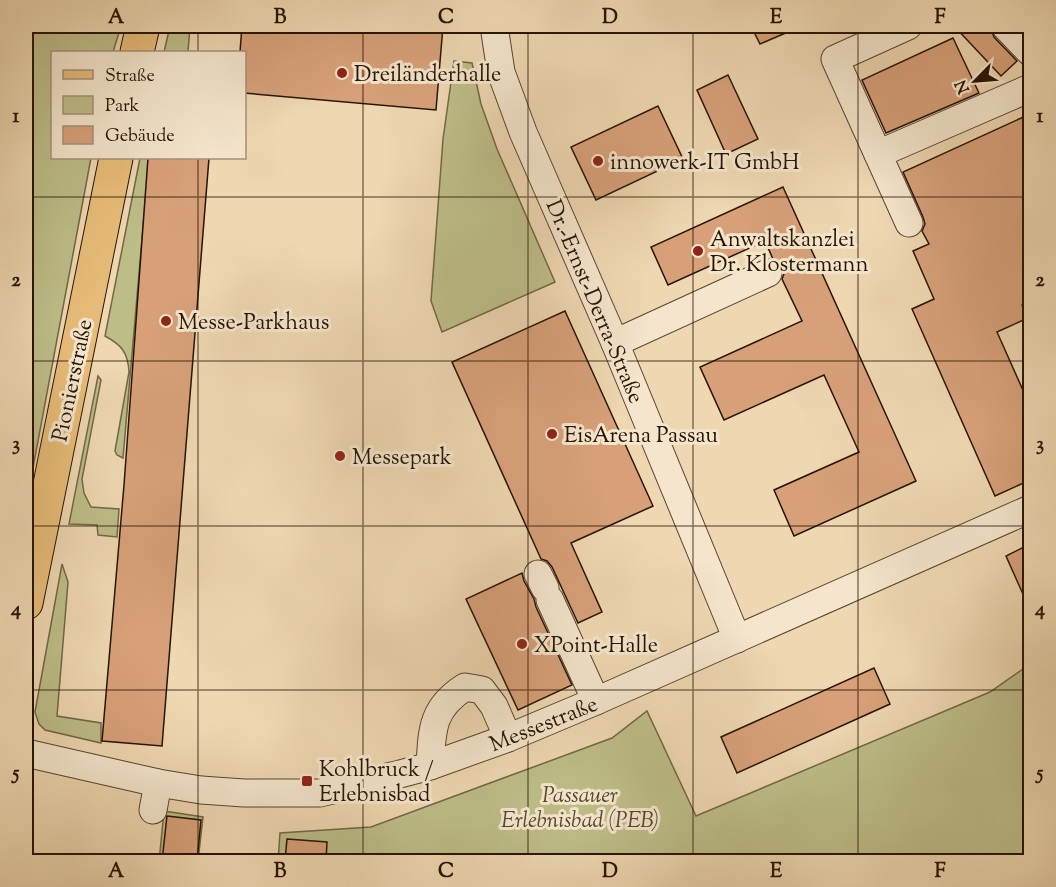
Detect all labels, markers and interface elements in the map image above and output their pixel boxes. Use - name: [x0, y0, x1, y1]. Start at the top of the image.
- text: A: [108, 4, 125, 33]
- text: B: [274, 4, 287, 33]
- text: C: [438, 4, 454, 33]
- text: D: [602, 4, 618, 33]
- text: E: [770, 4, 783, 33]
- text: F: [934, 4, 946, 33]
- legend: [51, 51, 246, 159]
- north arrow: [945, 51, 1005, 111]
- place label: Dreiländerhalle: [354, 60, 501, 92]
- text: Straße: [105, 64, 155, 90]
- marker: Dreiländerhalle: [335, 66, 349, 80]
- text: N: [950, 75, 977, 97]
- text: Park: [105, 94, 140, 120]
- text: 1: [13, 103, 20, 132]
- text: 1: [1037, 103, 1044, 132]
- text: Gebäude: [105, 124, 175, 150]
- place label: innowerk-IT GmbH: [610, 148, 799, 180]
- marker: innowerk-IT GmbH: [591, 154, 605, 168]
- street label: Dr.-Ernst-Derra-Straße: [536, 195, 651, 409]
- place label: Anwaltskanzlei Dr. Klostermann: [710, 225, 869, 282]
- marker: Anwaltskanzlei Dr. Klostermann: [691, 244, 705, 258]
- text: 2: [11, 267, 21, 296]
- text: 2: [1035, 267, 1045, 296]
- place label: Messe-Parkhaus: [178, 308, 329, 340]
- marker: Messe-Parkhaus: [159, 314, 173, 328]
- street label: Pionierstraße: [45, 316, 103, 445]
- place label: EisArena Passau: [564, 421, 718, 453]
- marker: EisArena Passau: [545, 427, 559, 441]
- text: 3: [12, 431, 20, 460]
- text: 3: [1036, 431, 1044, 460]
- place label: Messepark: [352, 443, 452, 475]
- marker: Messepark: [333, 449, 347, 463]
- text: 4: [10, 596, 21, 625]
- text: 4: [1034, 596, 1045, 625]
- place label: XPoint-Halle: [534, 631, 658, 663]
- marker: XPoint-Halle: [515, 637, 529, 651]
- street label: Messestraße: [485, 690, 603, 762]
- place label: Kohlbruck / Erlebnisbad: [319, 755, 434, 812]
- text: 5: [11, 760, 20, 789]
- text: 5: [1035, 760, 1044, 789]
- marker: Kohlbruck / Erlebnisbad: [300, 774, 314, 788]
- park label: Passauer Erlebnisbad (PEB): [501, 781, 659, 838]
- text: A: [108, 858, 125, 887]
- text: B: [274, 858, 287, 887]
- text: C: [438, 858, 454, 887]
- text: D: [602, 858, 618, 887]
- text: E: [770, 858, 783, 887]
- text: F: [934, 858, 946, 887]

